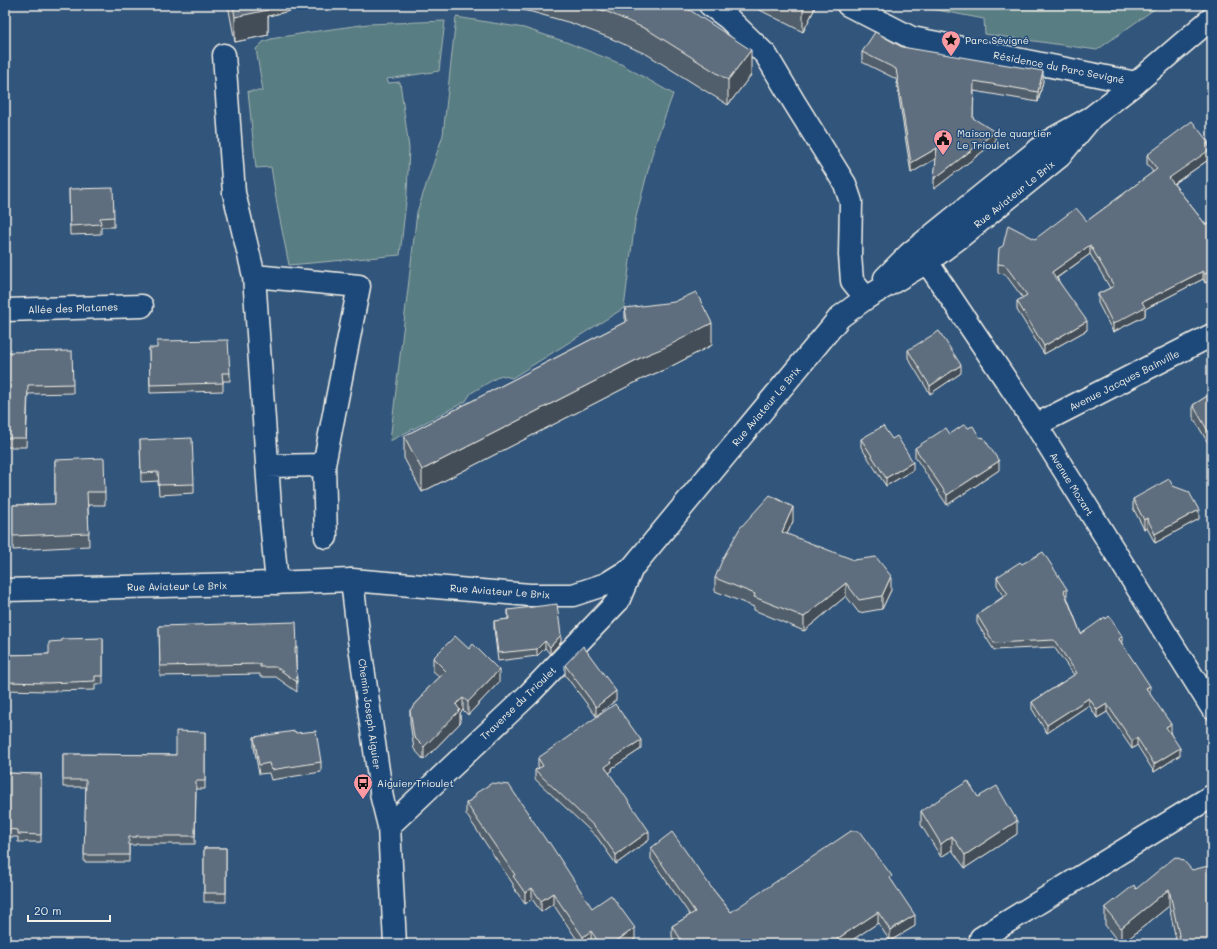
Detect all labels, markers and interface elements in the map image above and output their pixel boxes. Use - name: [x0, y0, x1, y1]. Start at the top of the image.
- place icon: Parc Sévigné: [940, 29, 962, 57]
- place label: Parc Sévigné: [965, 33, 1029, 47]
- street label: Résidence du Parc Sevigné: [992, 47, 1126, 87]
- place label: Maison de quartier Le Trioulet: [957, 126, 1051, 152]
- public building icon: Maison de quartier Le Trioulet: [932, 128, 954, 156]
- street label: Rue Aviateur Le Brix: [971, 157, 1057, 231]
- street label: Allée des Platanes: [28, 299, 118, 317]
- street label: Avenue Jacques Bainville: [1066, 346, 1182, 414]
- street label: Rue Aviateur Le Brix: [728, 363, 804, 449]
- street label: Avenue Mozart: [1047, 449, 1097, 519]
- street label: Rue Aviateur Le Brix: [127, 578, 227, 594]
- street label: Rue Aviateur Le Brix: [450, 581, 550, 601]
- street label: Chemin Joseph Aiguier: [355, 658, 385, 770]
- street label: Traverse du Trioulet: [477, 663, 559, 743]
- bus stop icon: Aiguier Trioulet: [352, 772, 374, 800]
- place label: Aiguier Trioulet: [377, 776, 454, 790]
- scale bar: [28, 897, 110, 923]
- text: 20 m: [34, 902, 62, 918]

